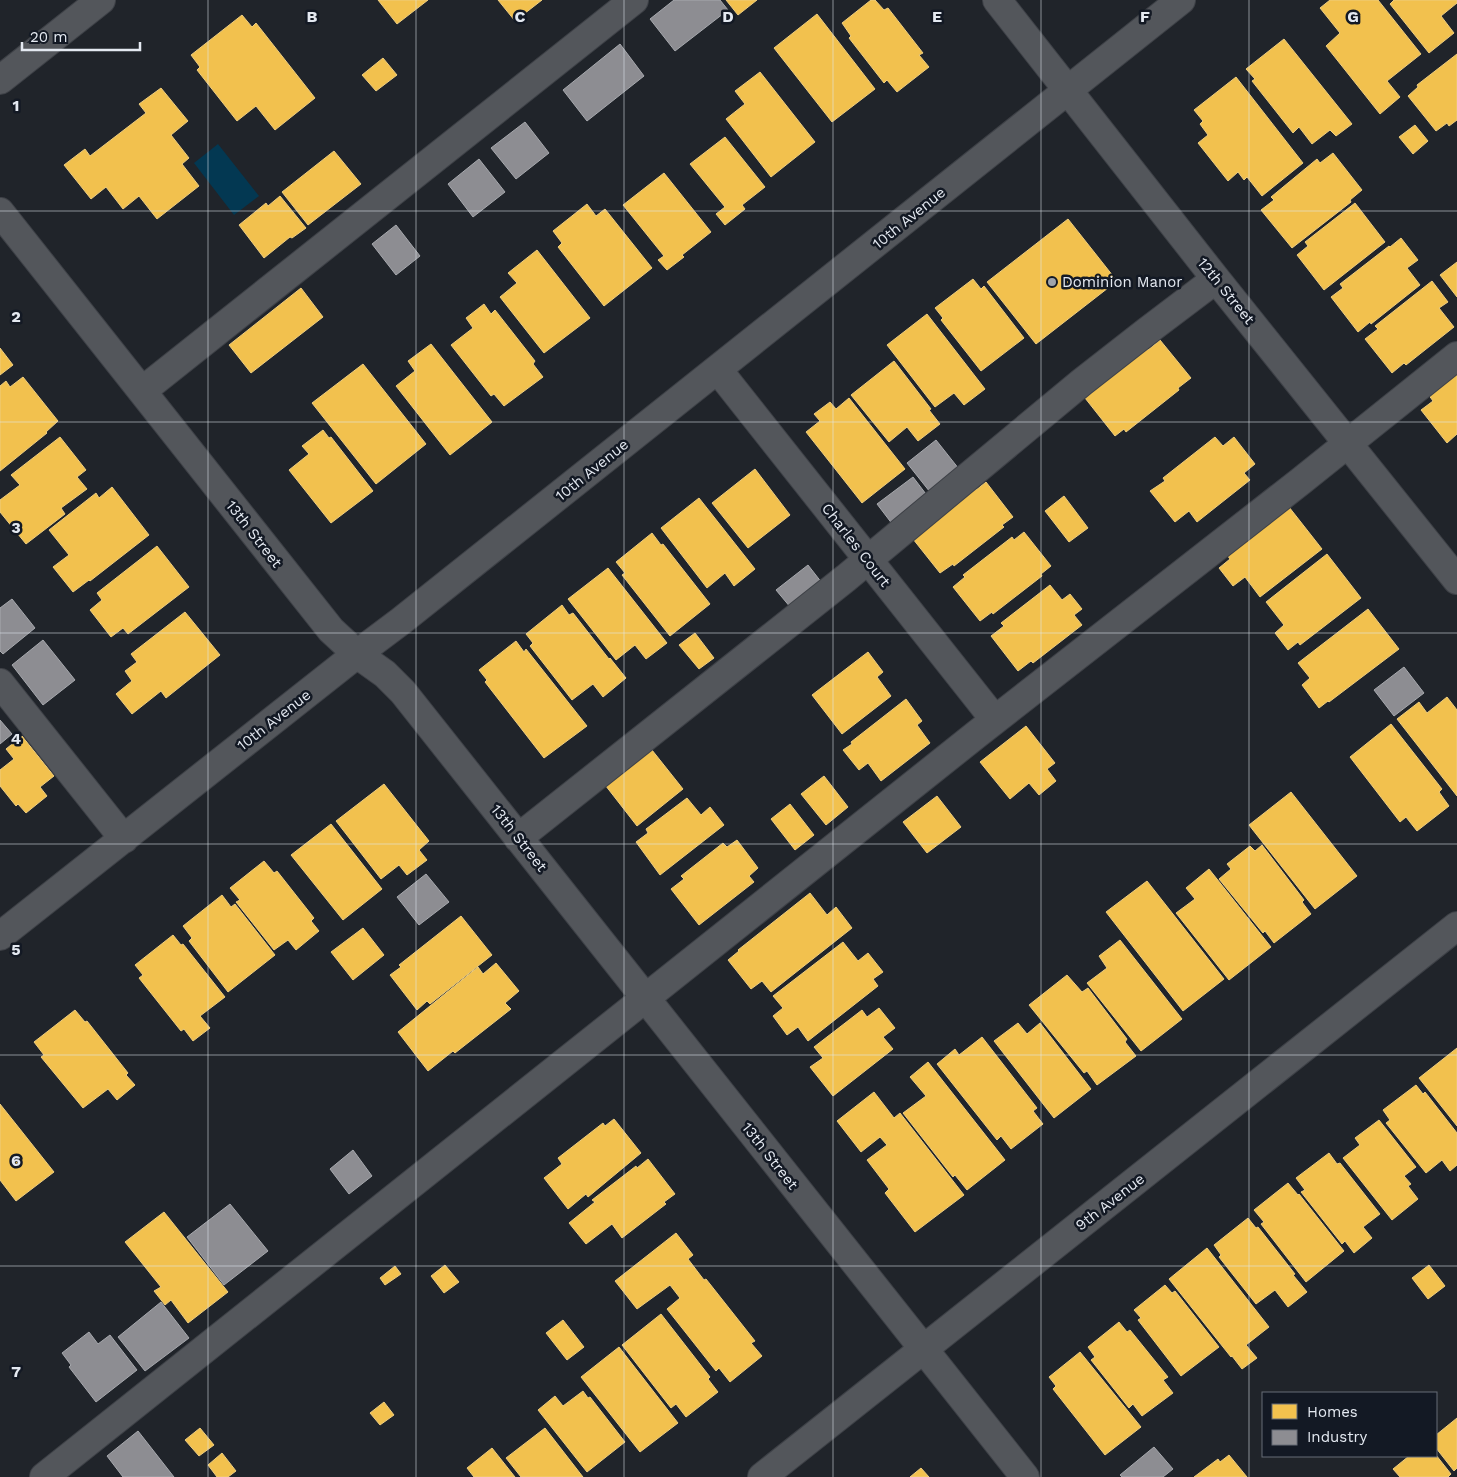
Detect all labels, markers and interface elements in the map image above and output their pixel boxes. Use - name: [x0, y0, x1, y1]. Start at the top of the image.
- text: B: [307, 7, 318, 26]
- text: C: [515, 7, 526, 26]
- text: D: [722, 7, 734, 26]
- text: E: [932, 7, 942, 26]
- text: F: [1140, 7, 1150, 26]
- text: G: [1347, 7, 1359, 26]
- scale bar: [22, 20, 140, 52]
- text: 20 m: [30, 28, 68, 46]
- text: 1: [13, 96, 19, 115]
- street label: 10th Avenue: [869, 183, 949, 253]
- street label: 12th Street: [1194, 254, 1259, 328]
- place label: Dominion Manor: [1062, 273, 1182, 291]
- marker: Dominion Manor: [1046, 276, 1058, 288]
- text: 2: [11, 307, 21, 326]
- street label: 10th Avenue: [552, 435, 632, 505]
- street label: 13th Street: [222, 497, 286, 572]
- street label: Charles Court: [818, 500, 895, 591]
- text: 3: [11, 518, 21, 537]
- street label: 10th Avenue: [234, 686, 314, 754]
- text: 4: [11, 729, 21, 748]
- street label: 13th Street: [487, 801, 551, 876]
- text: 5: [11, 940, 21, 959]
- street label: 13th Street: [738, 1119, 802, 1194]
- text: 6: [11, 1151, 21, 1170]
- street label: 9th Avenue: [1072, 1170, 1148, 1234]
- text: 7: [11, 1362, 21, 1381]
- legend: [1262, 1392, 1437, 1457]
- text: Homes: [1307, 1403, 1358, 1421]
- text: Industry: [1307, 1428, 1368, 1446]

